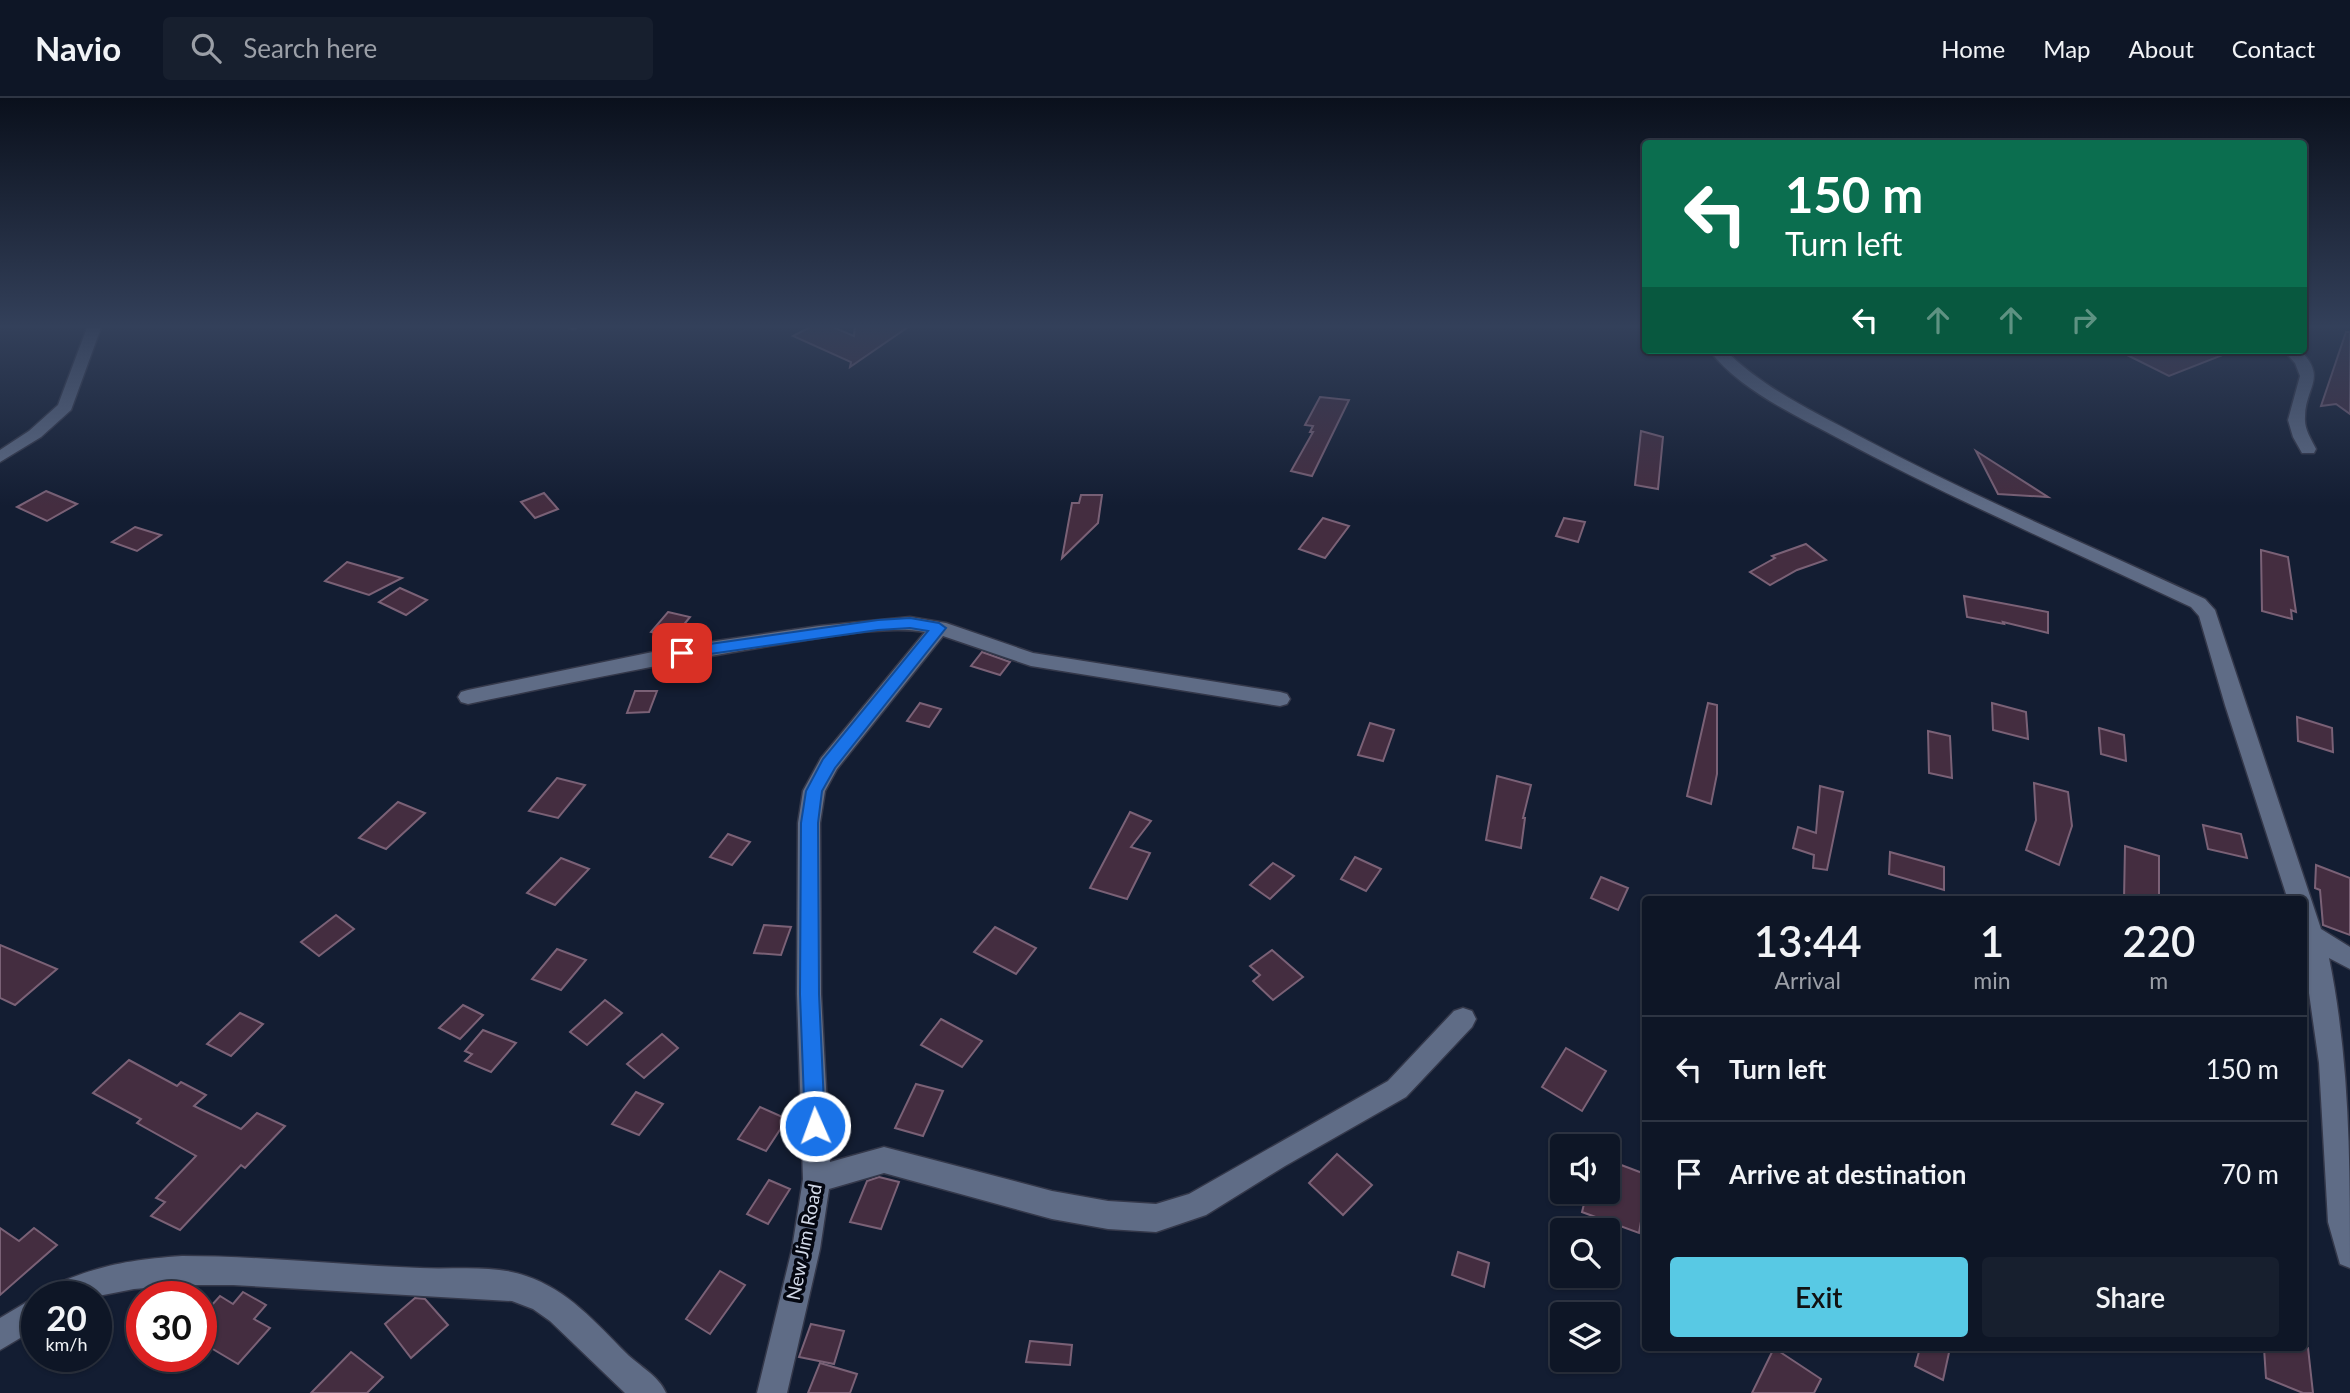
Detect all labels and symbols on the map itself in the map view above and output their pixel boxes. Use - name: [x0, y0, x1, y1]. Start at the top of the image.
- pin: [652, 623, 712, 683]
- position arrow: [778, 1089, 852, 1163]
- street label: New Jim Road: [781, 1182, 826, 1302]
- speed limit sign: 30: [126, 1281, 217, 1372]

